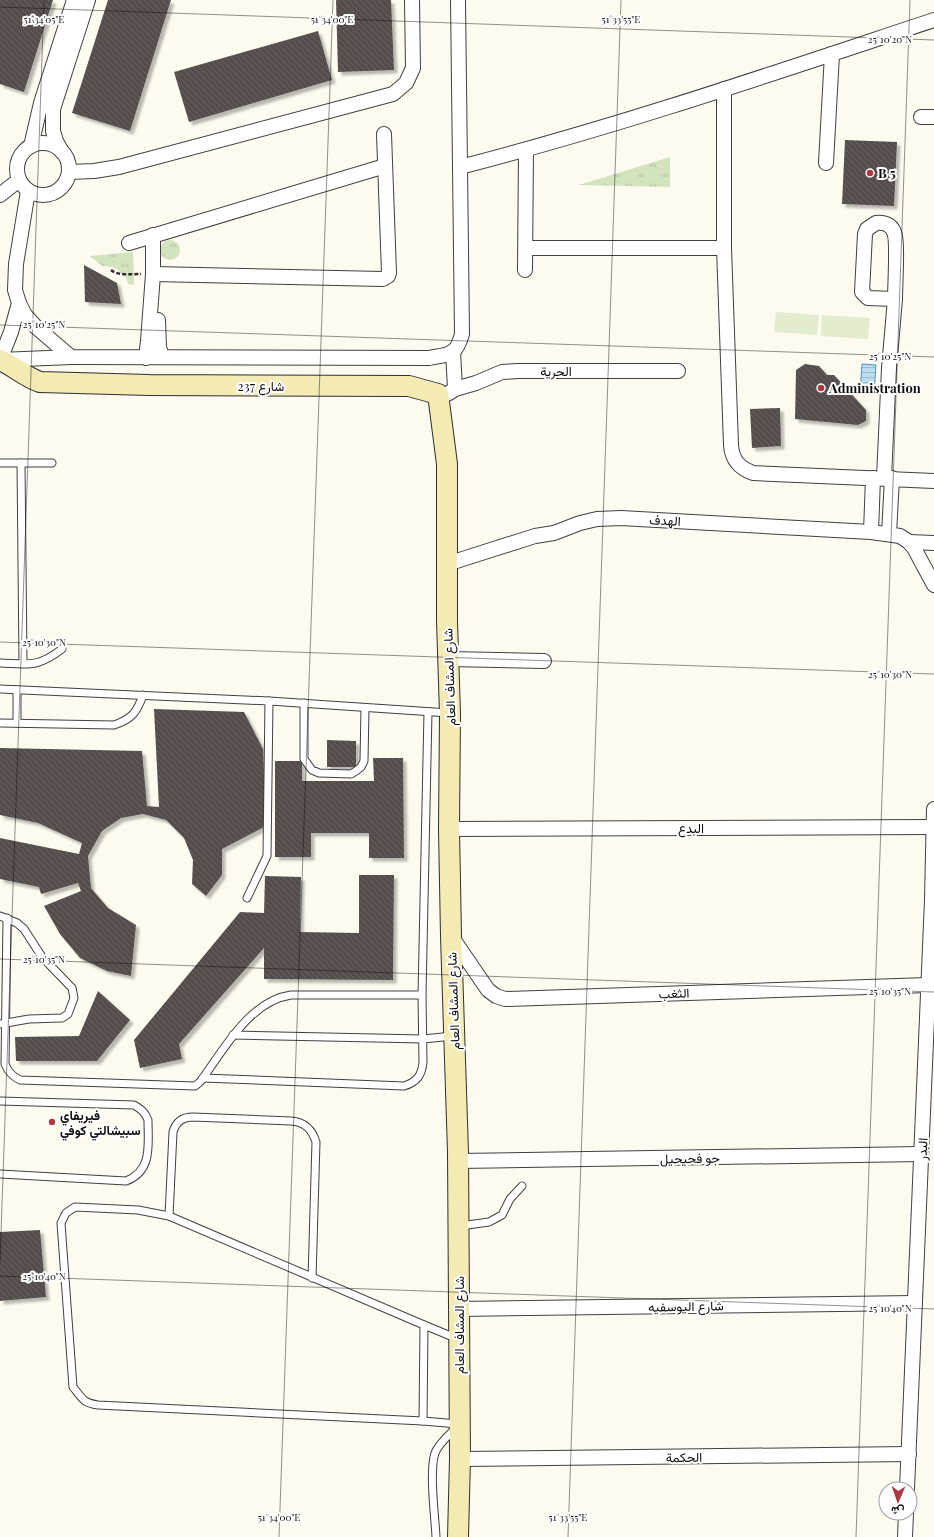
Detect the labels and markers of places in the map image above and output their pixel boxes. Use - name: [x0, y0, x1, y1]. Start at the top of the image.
- place label: B 5: [878, 164, 896, 181]
- marker: B 5: [865, 168, 875, 178]
- place label: Administration: [828, 379, 921, 396]
- marker: Administration: [816, 383, 826, 393]
- place label: فيريفاي سبيشالتي كوفي: [60, 1106, 141, 1141]
- marker: فيريفاي سبيشالتي كوفي: [47, 1117, 57, 1127]

